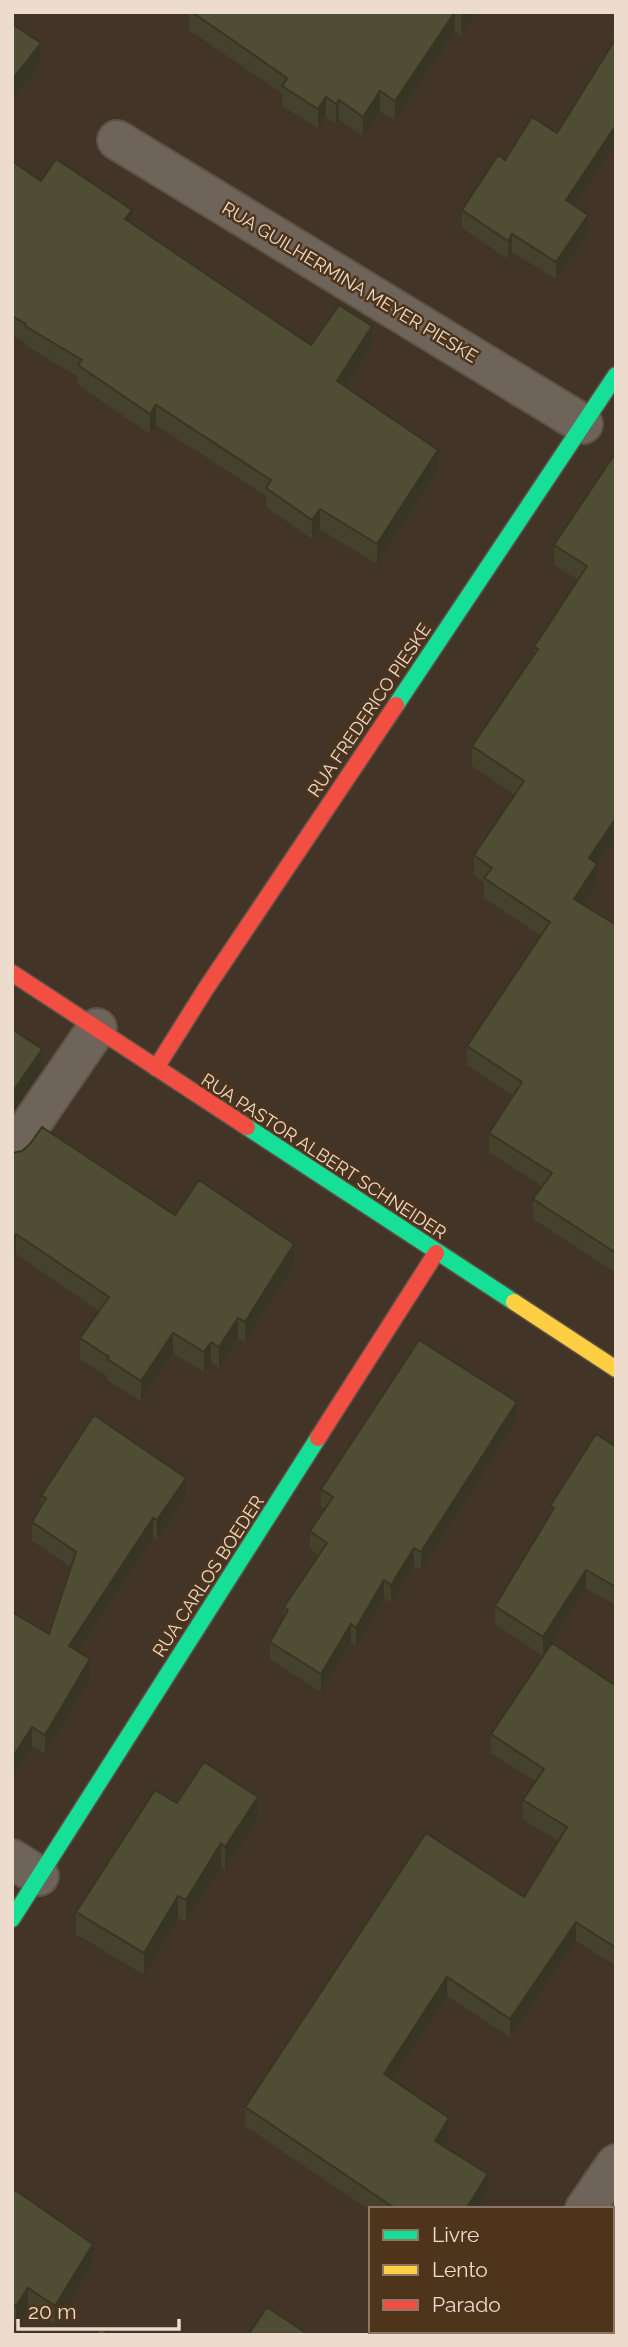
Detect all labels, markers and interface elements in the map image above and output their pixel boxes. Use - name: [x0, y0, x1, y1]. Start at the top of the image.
- street label: RUA GUILHERMINA MEYER PIESKE: [218, 197, 482, 367]
- street label: RUA FREDERICO PIESKE: [303, 619, 435, 801]
- street label: RUA PASTOR ALBERT SCHNEIDER: [198, 1069, 451, 1243]
- street label: RUA CARLOS BOEDER: [148, 1491, 268, 1661]
- legend: [369, 2207, 614, 2333]
- text: Livre: [432, 2222, 479, 2247]
- text: Lento: [432, 2257, 488, 2282]
- scale bar: [18, 2288, 178, 2332]
- text: Parado: [432, 2292, 501, 2317]
- text: 20 m: [28, 2299, 76, 2324]

